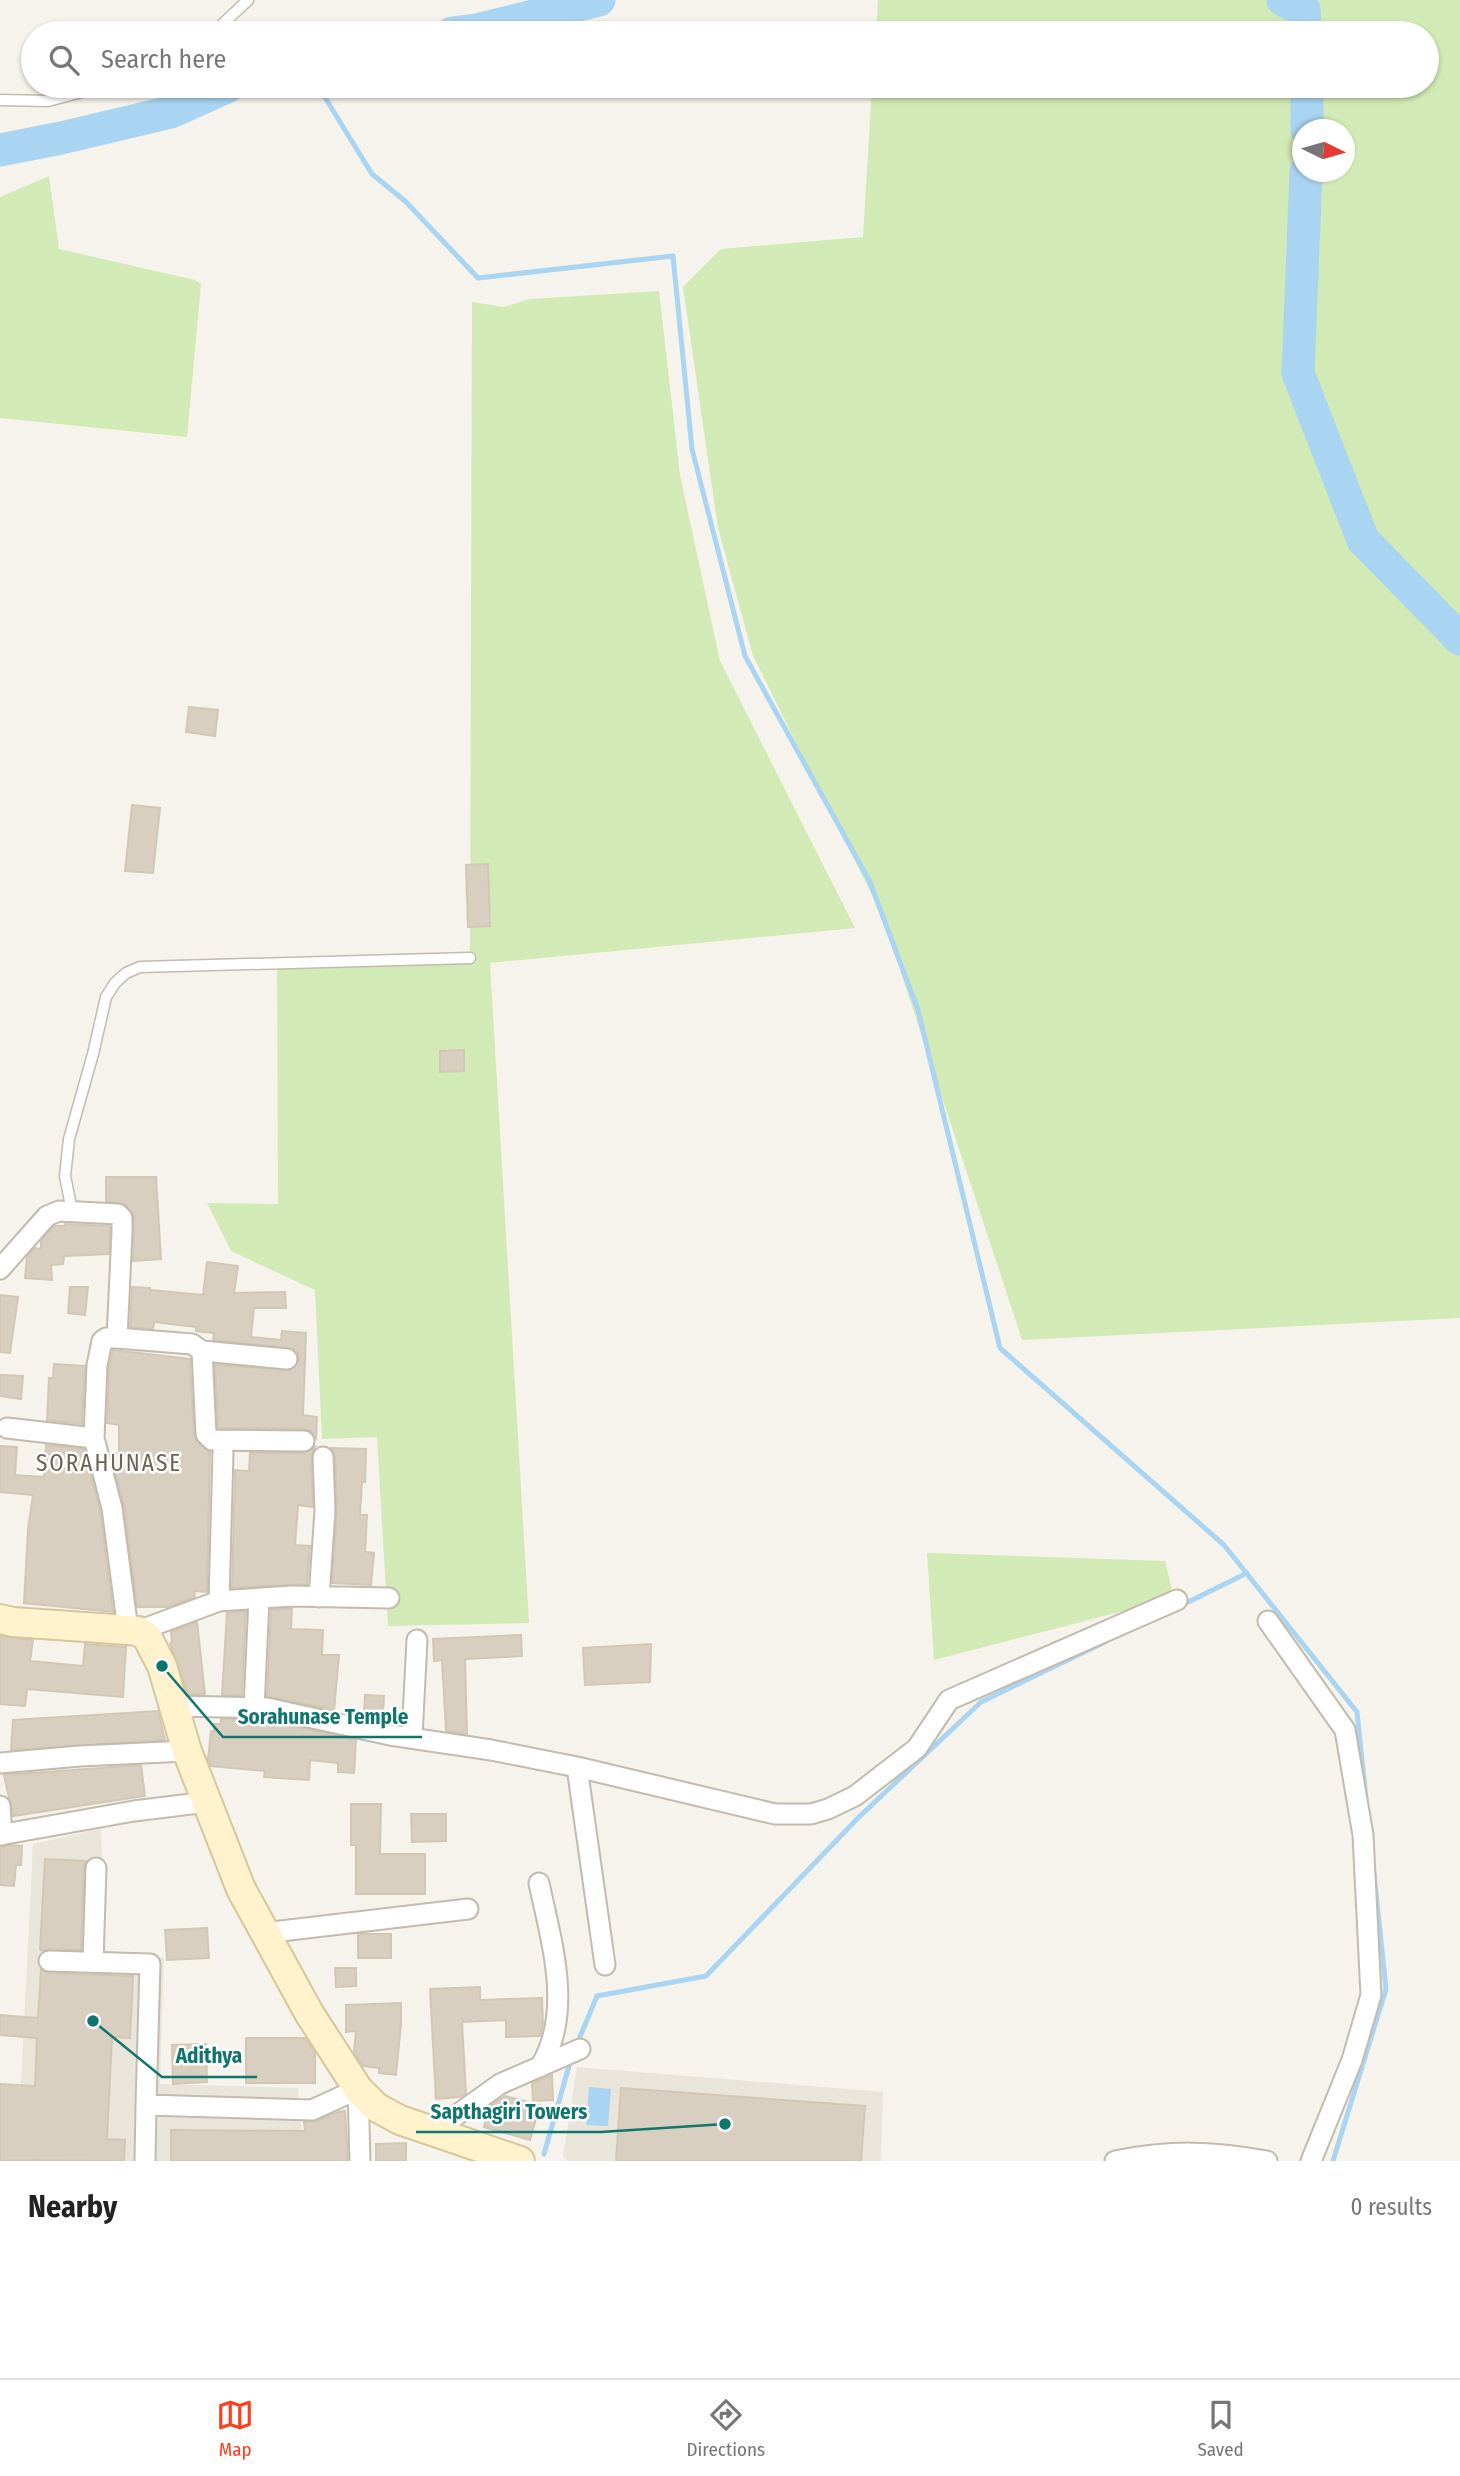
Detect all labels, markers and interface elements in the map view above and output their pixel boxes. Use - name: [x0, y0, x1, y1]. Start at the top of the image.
- search box: [21, 21, 1439, 98]
- icon: search: [45, 41, 83, 79]
- text: Search here: [101, 44, 226, 75]
- north arrow: [1292, 119, 1355, 182]
- district label: SORAHUNASE: [36, 1449, 182, 1477]
- callout: Sorahunase Temple: [223, 1695, 422, 1737]
- text: Sorahunase Temple: [238, 1704, 409, 1730]
- callout: Adithya: [162, 2035, 257, 2077]
- text: Adithya: [175, 2043, 242, 2069]
- callout: Sapthagiri Towers: [416, 2090, 601, 2132]
- text: Sapthagiri Towers: [431, 2099, 587, 2125]
- text: Nearby: [28, 2189, 117, 2225]
- text: 0 results: [1351, 2193, 1432, 2221]
- tab: Map: [216, 2396, 254, 2461]
- tab: Directions: [686, 2396, 765, 2461]
- tab: Saved: [1197, 2396, 1244, 2461]

